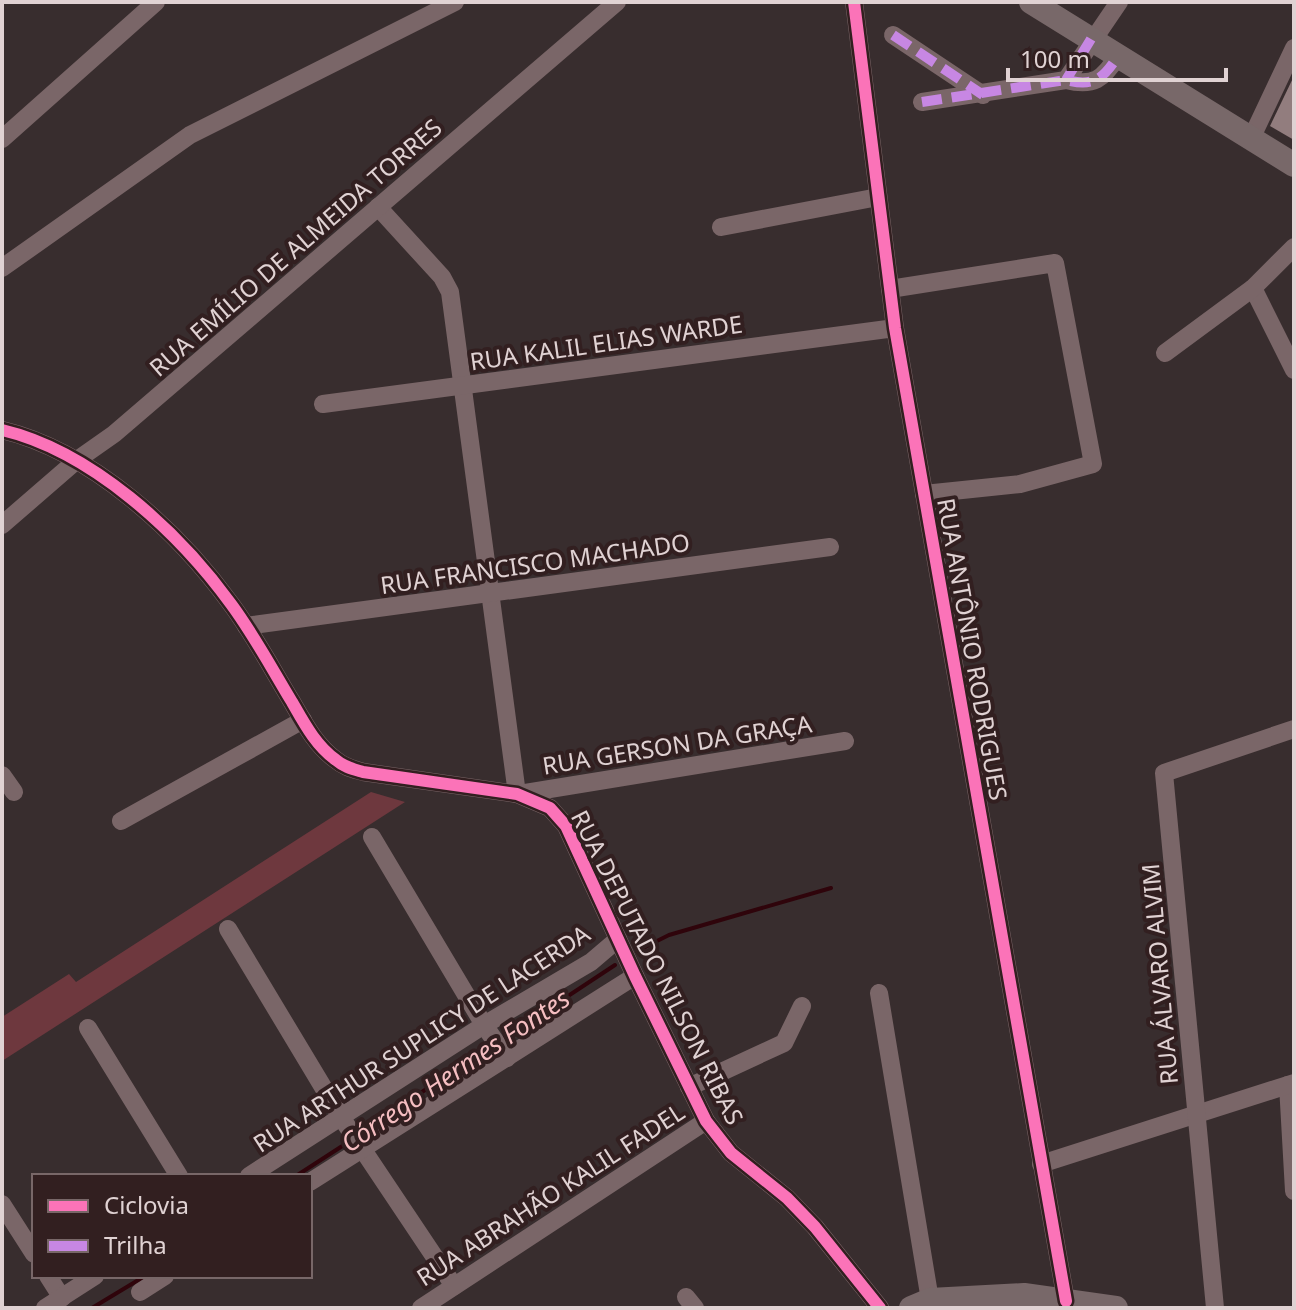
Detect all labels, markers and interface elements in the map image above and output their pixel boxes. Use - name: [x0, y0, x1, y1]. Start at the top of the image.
- scale bar: [1008, 32, 1226, 82]
- text: 100 m: [1020, 42, 1090, 75]
- street label: RUA EMÍLIO DE ALMEIDA TORRES: [142, 111, 448, 383]
- street label: RUA KALIL ELIAS WARDE: [468, 307, 744, 377]
- street label: RUA ANTÔNIO RODRIGUES: [930, 495, 1016, 803]
- street label: RUA FRANCISCO MACHADO: [378, 525, 692, 601]
- street label: RUA GERSON DA GRAÇA: [540, 706, 815, 782]
- street label: RUA DEPUTADO NILSON RIBAS: [564, 804, 752, 1130]
- street label: RUA ÁLVARO ALVIM: [1133, 862, 1185, 1086]
- street label: RUA ARTHUR SUPLICY DE LACERDA: [246, 916, 596, 1159]
- water label: Córrego Hermes Fontes: [333, 980, 577, 1160]
- street label: RUA ABRAHÃO KALIL FADEL: [410, 1095, 690, 1293]
- legend: [32, 1174, 312, 1278]
- text: Ciclovia: [104, 1188, 189, 1221]
- text: Trilha: [104, 1228, 167, 1261]

